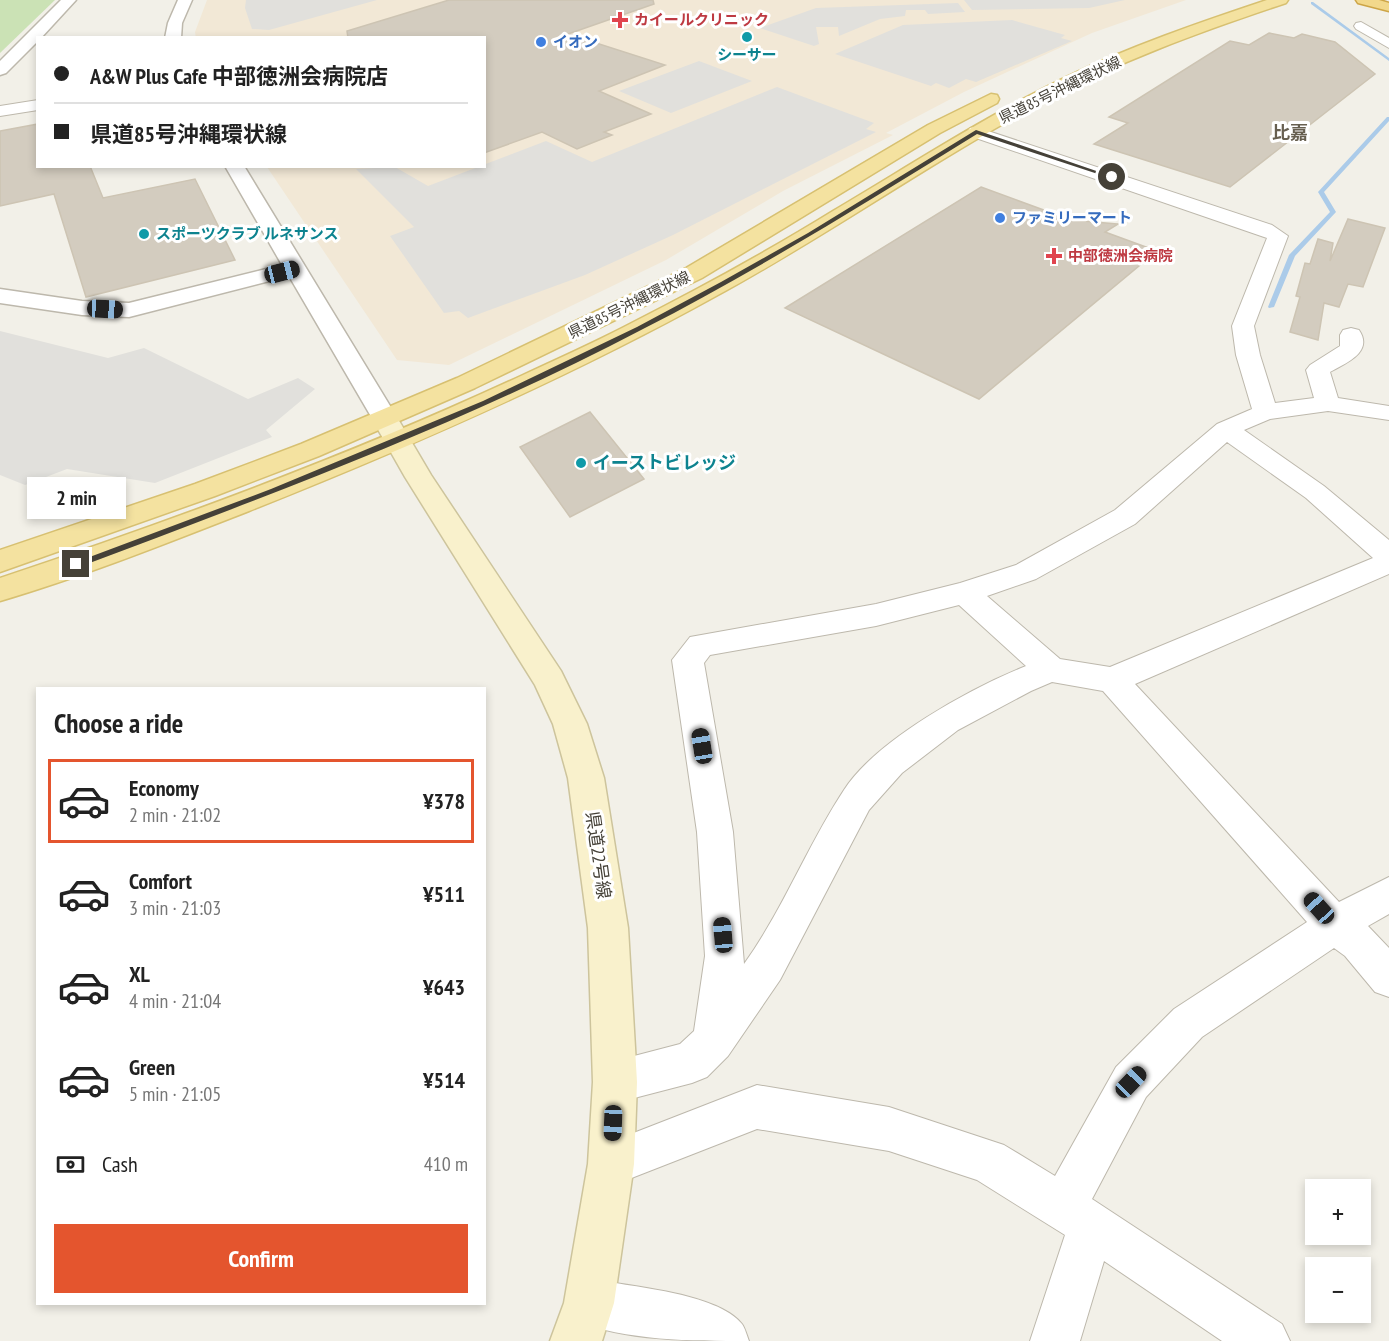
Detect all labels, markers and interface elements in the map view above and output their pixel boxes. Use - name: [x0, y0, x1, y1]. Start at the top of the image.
- place label: カイールクリニック: [634, 10, 769, 29]
- marker: カイールクリニック: [611, 11, 629, 29]
- marker: シーサー: [740, 30, 754, 44]
- place label: イオン: [553, 32, 598, 51]
- marker: イオン: [534, 35, 548, 49]
- place label: シーサー: [717, 45, 777, 64]
- street label: 県道85号沖縄環状線: [996, 52, 1124, 127]
- text: A&W Plus Cafe 中部徳洲会病院店: [90, 62, 388, 90]
- text: 県道85号沖縄環状線: [90, 120, 287, 148]
- district label: 比嘉: [1272, 121, 1308, 144]
- route start: [1098, 163, 1125, 190]
- place label: ファミリーマート: [1012, 208, 1132, 227]
- marker: ファミリーマート: [993, 211, 1007, 225]
- place label: スポーツクラブ ルネサンス: [156, 224, 338, 243]
- marker: スポーツクラブ ルネサンス: [137, 227, 151, 241]
- place label: 中部徳洲会病院: [1068, 246, 1173, 265]
- marker: 中部徳洲会病院: [1045, 247, 1063, 265]
- car: [262, 259, 302, 285]
- street label: 県道85号沖縄環状線: [565, 267, 693, 342]
- car: [87, 299, 123, 319]
- place label: イーストビレッジ: [593, 451, 736, 474]
- marker: イーストビレッジ: [574, 456, 588, 470]
- callout: 2 min: [26, 477, 125, 519]
- text: 2 min: [56, 485, 97, 511]
- route end: [62, 550, 89, 577]
- text: Choose a ride: [54, 706, 183, 740]
- car: [690, 727, 714, 765]
- icon: car: [57, 774, 111, 828]
- text: Economy: [129, 774, 199, 802]
- text: ¥378: [423, 787, 465, 815]
- text: 2 min · 21:02: [129, 802, 221, 828]
- street label: 県道22号線: [581, 810, 616, 900]
- icon: car: [57, 867, 111, 921]
- text: Comfort: [129, 867, 192, 895]
- text: ¥511: [423, 880, 465, 908]
- car: [1300, 889, 1338, 927]
- text: 3 min · 21:03: [129, 895, 221, 921]
- car: [712, 916, 734, 954]
- icon: car: [57, 960, 111, 1014]
- text: XL: [129, 960, 150, 988]
- text: ¥643: [423, 973, 465, 1001]
- text: 4 min · 21:04: [129, 988, 221, 1014]
- icon: car: [57, 1053, 111, 1107]
- text: Green: [129, 1053, 175, 1081]
- car: [1112, 1063, 1150, 1101]
- text: ¥514: [423, 1066, 465, 1094]
- text: 5 min · 21:05: [129, 1081, 221, 1107]
- car: [603, 1105, 623, 1141]
- icon: cash: [54, 1148, 87, 1181]
- text: Cash: [102, 1150, 138, 1178]
- text: 410 m: [424, 1151, 468, 1177]
- map controls: [1305, 1179, 1371, 1323]
- button: +: [1305, 1179, 1371, 1245]
- button: Confirm: [54, 1224, 468, 1293]
- button: −: [1305, 1257, 1371, 1323]

